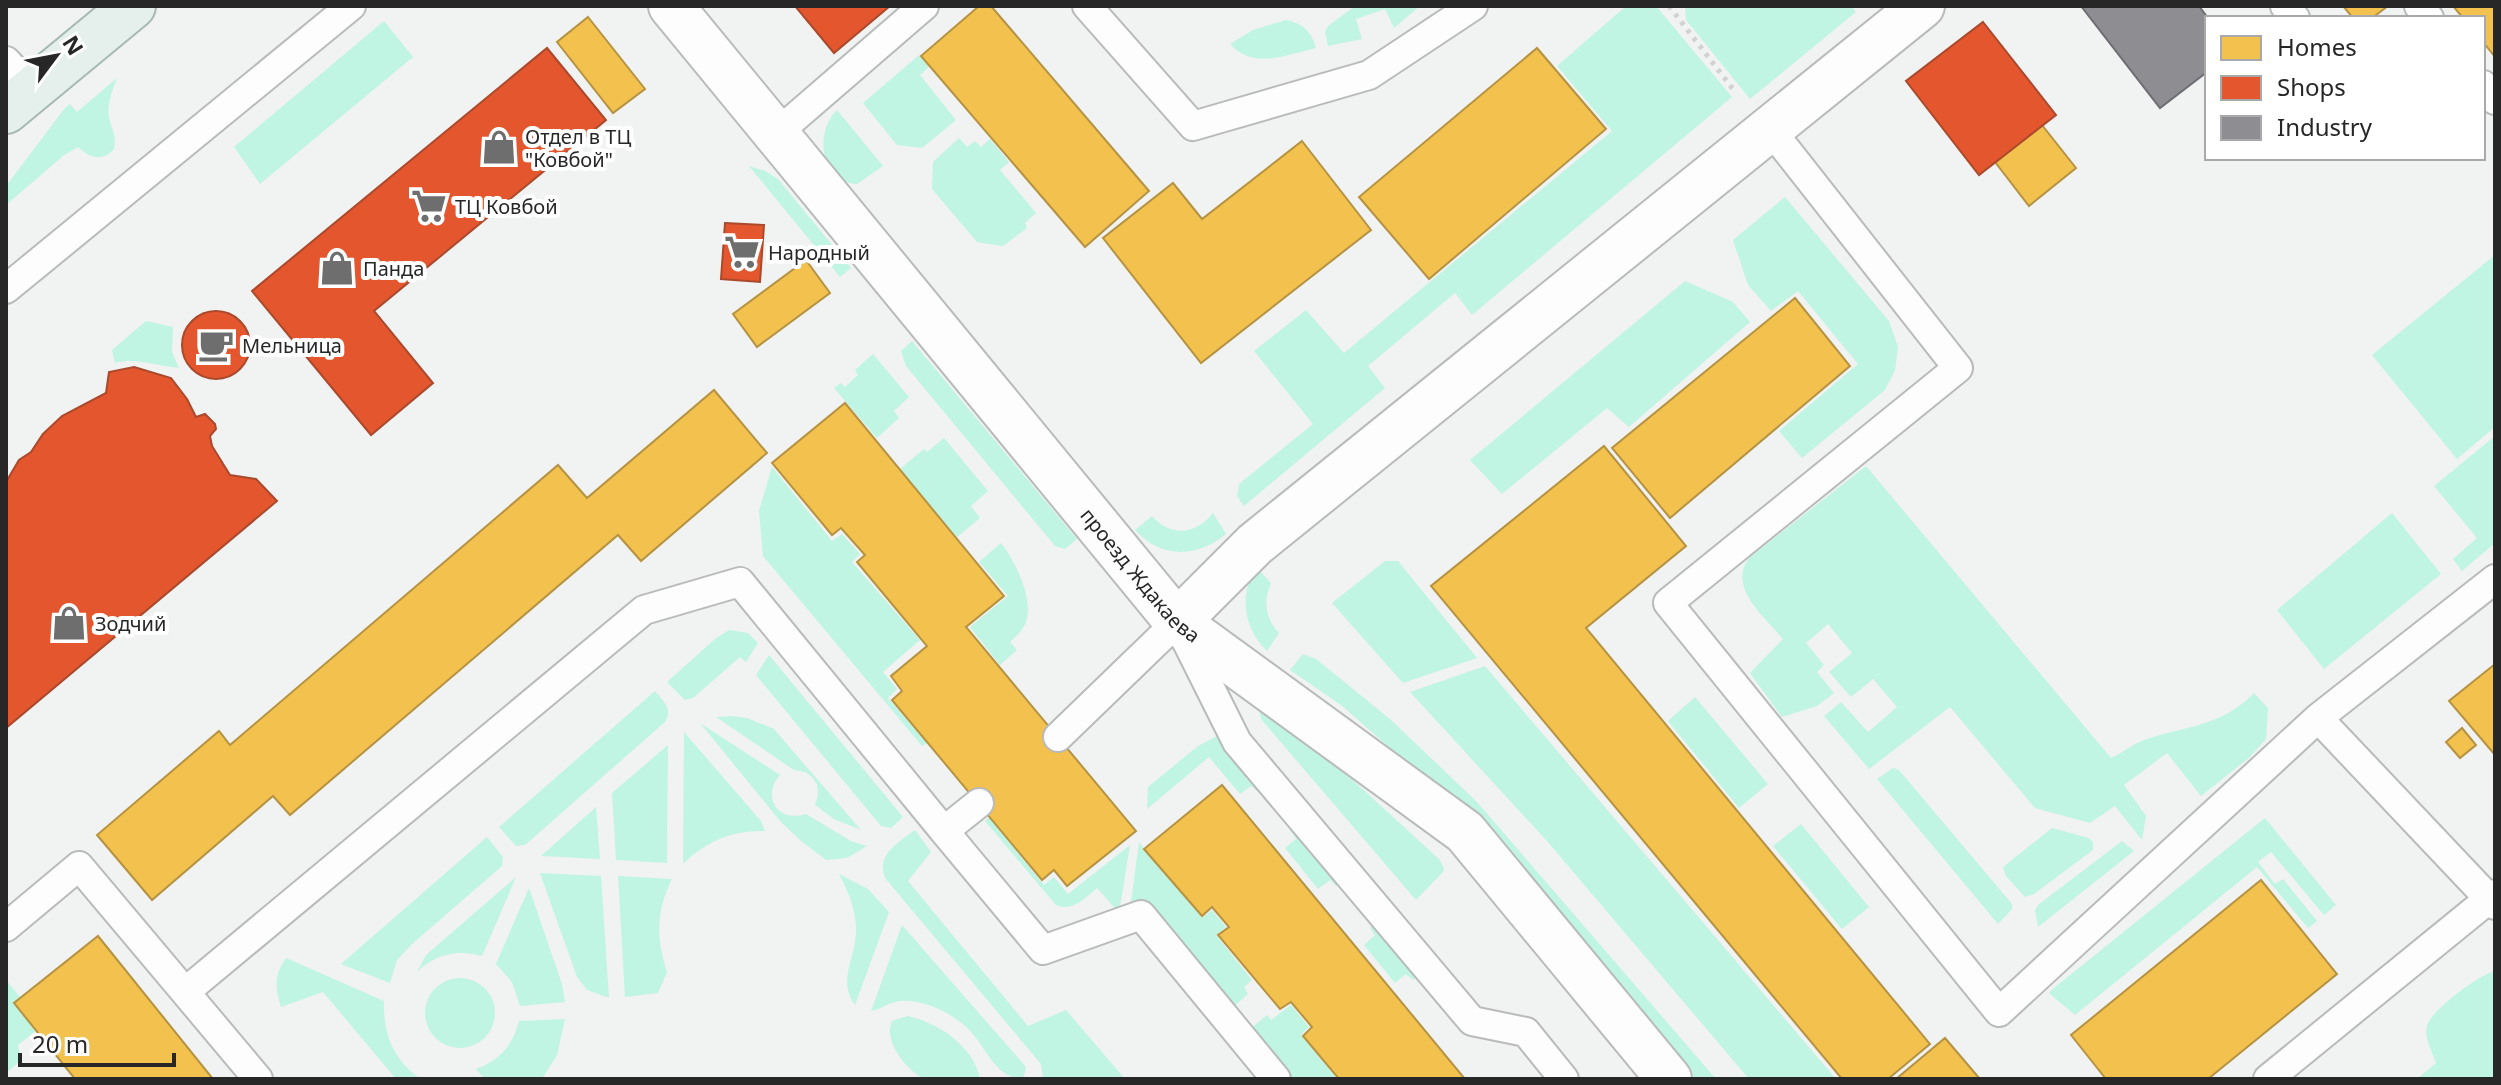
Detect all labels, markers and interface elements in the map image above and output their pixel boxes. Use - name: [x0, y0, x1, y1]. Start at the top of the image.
- north arrow: [16, 16, 96, 96]
- legend: [2205, 16, 2485, 160]
- text: N: [56, 29, 91, 60]
- text: Homes: [2277, 30, 2357, 63]
- text: Shops: [2277, 70, 2346, 103]
- text: Industry: [2277, 110, 2373, 143]
- place label: Отдел в ТЦ "Ковбой": [525, 123, 631, 173]
- shop icon: Отдел в ТЦ "Ковбой": [480, 128, 518, 166]
- supermarket icon: ТЦ Ковбой: [410, 187, 448, 225]
- place label: ТЦ Ковбой: [455, 193, 558, 220]
- supermarket icon: Народный: [723, 233, 761, 271]
- place label: Народный: [768, 239, 870, 266]
- shop icon: Панда: [318, 249, 356, 287]
- place label: Панда: [363, 255, 424, 282]
- cafe icon: Мельница: [197, 326, 235, 364]
- place label: Мельница: [242, 332, 342, 359]
- street label: проезд Ждакаева: [1075, 502, 1206, 648]
- shop icon: Зодчий: [50, 604, 88, 642]
- place label: Зодчий: [95, 610, 166, 637]
- scale bar: [20, 1017, 174, 1067]
- text: 20 m: [32, 1027, 88, 1060]

